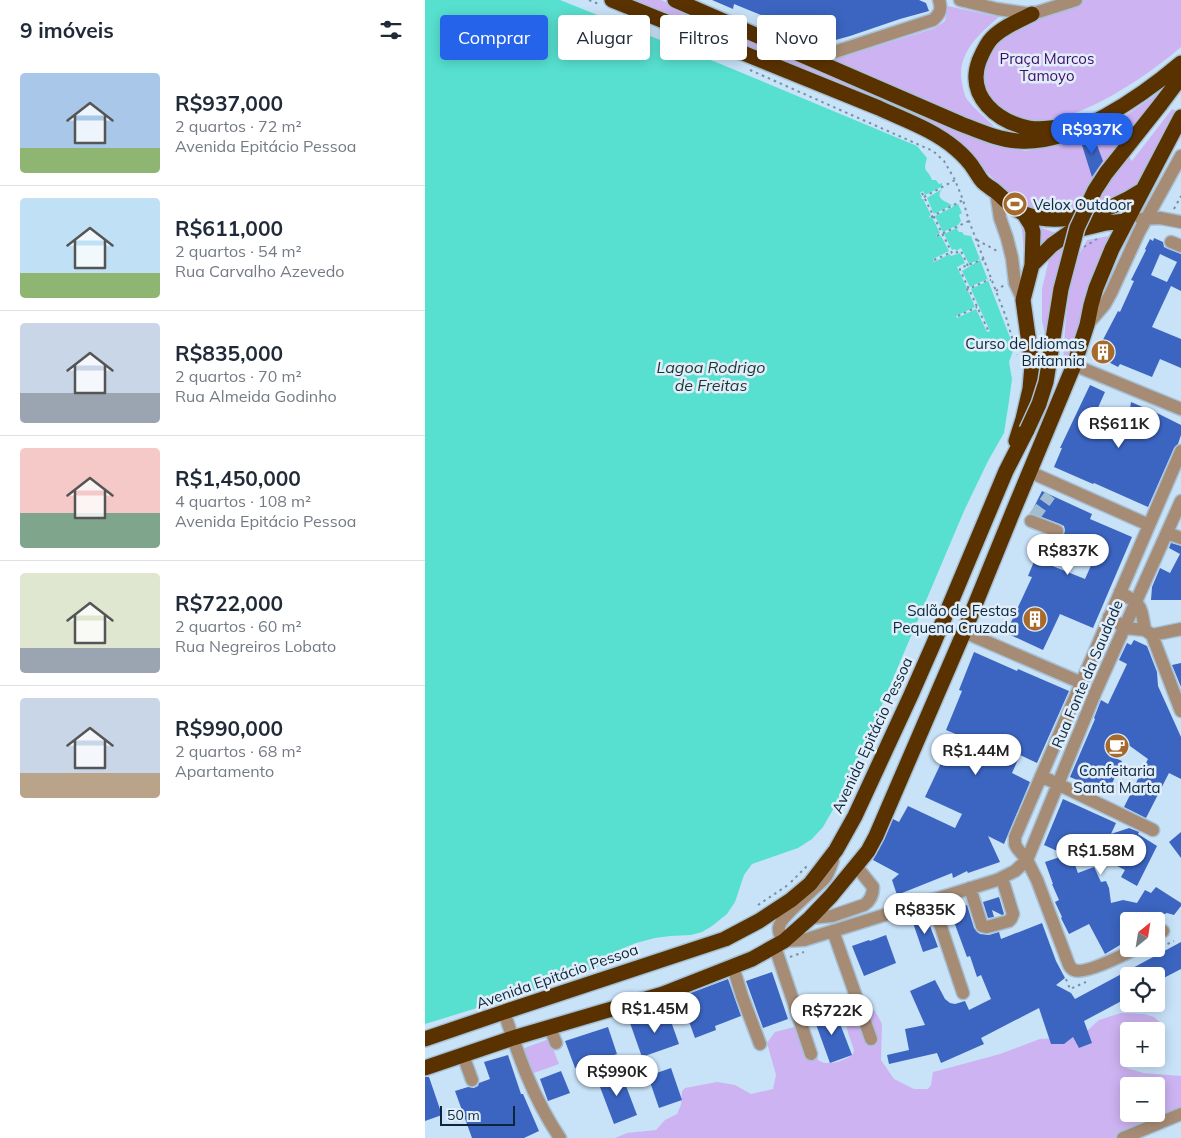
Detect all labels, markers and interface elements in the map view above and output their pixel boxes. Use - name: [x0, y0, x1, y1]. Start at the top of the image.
- chip: Comprar: [440, 15, 548, 60]
- chip: Alugar: [558, 15, 650, 60]
- chip: Filtros: [660, 15, 747, 60]
- chip: Novo: [757, 15, 836, 60]
- icon: filters: [377, 16, 405, 44]
- text: 9 imóveis: [20, 17, 114, 43]
- park label: Praça Marcos Tamoyo: [1000, 49, 1094, 85]
- text: R$937,000: [175, 90, 283, 116]
- icon: home: [60, 93, 120, 153]
- pin: R$937K: [1051, 112, 1133, 155]
- text: 2 quartos · 72 m²: [175, 116, 302, 136]
- text: R$937K: [1062, 119, 1122, 139]
- text: Avenida Epitácio Pessoa: [175, 136, 356, 156]
- sports icon: Velox Outdoor: [1002, 191, 1028, 217]
- place label: Velox Outdoor: [1033, 195, 1132, 214]
- text: R$611,000: [175, 215, 283, 241]
- icon: home: [60, 218, 120, 278]
- text: 2 quartos · 54 m²: [175, 241, 302, 261]
- text: Rua Carvalho Azevedo: [175, 261, 344, 281]
- place label: Curso de Idiomas Britannia: [965, 334, 1085, 370]
- building icon: Curso de Idiomas Britannia: [1090, 339, 1116, 365]
- text: R$835,000: [175, 340, 283, 366]
- icon: home: [60, 343, 120, 403]
- water label: Lagoa Rodrigo de Freitas: [657, 357, 765, 395]
- text: 2 quartos · 70 m²: [175, 366, 302, 386]
- text: Rua Almeida Godinho: [175, 386, 337, 406]
- pin: R$611K: [1078, 406, 1160, 449]
- text: R$611K: [1089, 413, 1149, 433]
- text: R$1,450,000: [175, 465, 301, 491]
- icon: home: [60, 468, 120, 528]
- text: 4 quartos · 108 m²: [175, 491, 311, 511]
- text: Avenida Epitácio Pessoa: [175, 511, 356, 531]
- pin: R$837K: [1027, 534, 1109, 576]
- text: R$837K: [1038, 540, 1098, 560]
- text: R$722,000: [175, 590, 283, 616]
- icon: home: [60, 593, 120, 653]
- street label: Rua Fonte da Saudade: [1047, 597, 1127, 751]
- place label: Salão de Festas Pequena Cruzada: [893, 601, 1017, 637]
- building icon: Salão de Festas Pequena Cruzada: [1022, 606, 1048, 632]
- text: 2 quartos · 60 m²: [175, 616, 302, 636]
- text: Rua Negreiros Lobato: [175, 636, 336, 656]
- street label: Avenida Epitácio Pessoa: [827, 654, 917, 816]
- text: R$990,000: [175, 715, 283, 741]
- icon: home: [60, 718, 120, 778]
- cafe icon: Confeitaria Santa Marta: [1104, 733, 1130, 759]
- pin: R$1.44M: [930, 734, 1022, 776]
- text: R$1.44M: [942, 740, 1010, 760]
- text: 2 quartos · 68 m²: [175, 741, 302, 761]
- text: Apartamento: [175, 761, 274, 781]
- place label: Confeitaria Santa Marta: [1073, 761, 1161, 797]
- pin: R$1.58M: [1055, 834, 1147, 876]
- text: R$1.58M: [1067, 840, 1135, 860]
- pin: R$835K: [884, 892, 966, 935]
- text: R$835K: [895, 899, 955, 919]
- north arrow: [1120, 912, 1165, 958]
- map controls: [1120, 912, 1165, 1122]
- street label: Avenida Epitácio Pessoa: [474, 939, 640, 1013]
- button: locate: [1120, 967, 1165, 1012]
- pin: R$1.45M: [609, 992, 701, 1034]
- pin: R$722K: [791, 994, 873, 1036]
- text: R$1.45M: [621, 998, 689, 1018]
- text: R$722K: [802, 1000, 862, 1020]
- button: +: [1120, 1022, 1165, 1067]
- pin: R$990K: [576, 1054, 658, 1097]
- text: R$990K: [587, 1061, 647, 1081]
- button: −: [1120, 1077, 1165, 1122]
- scale bar: [440, 1103, 515, 1126]
- text: 50 m: [447, 1106, 480, 1124]

